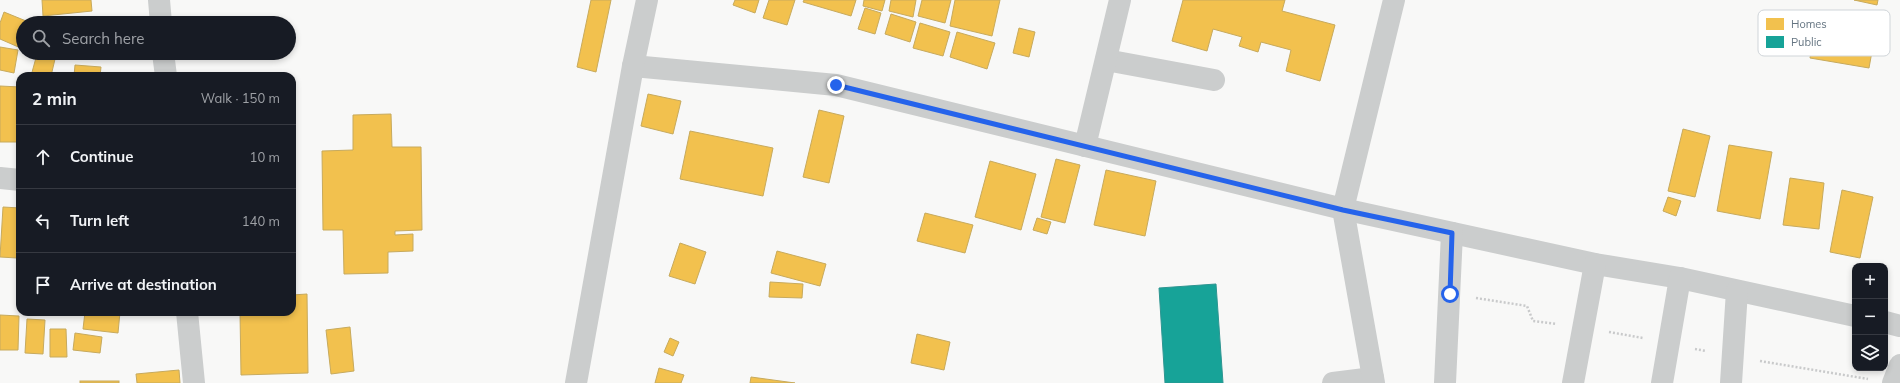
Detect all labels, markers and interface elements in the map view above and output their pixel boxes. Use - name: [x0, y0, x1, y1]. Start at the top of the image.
- legend: [1758, 10, 1890, 56]
- search box: [16, 16, 296, 60]
- text: Homes: [1791, 17, 1827, 31]
- icon: search: [30, 27, 52, 49]
- text: Search here: [62, 29, 144, 48]
- text: Public: [1791, 35, 1822, 49]
- route end: [827, 76, 845, 94]
- text: 2 min: [32, 88, 77, 109]
- text: Walk · 150 m: [201, 90, 280, 106]
- icon: ahead: [32, 146, 54, 168]
- text: Continue: [70, 147, 133, 166]
- text: 10 m: [250, 149, 280, 165]
- icon: left: [32, 210, 54, 232]
- text: Turn left: [70, 211, 129, 230]
- text: 140 m: [242, 213, 280, 229]
- map controls: [1852, 263, 1888, 371]
- button: +: [1852, 263, 1888, 299]
- icon: arrive: [32, 274, 54, 296]
- text: Arrive at destination: [70, 275, 217, 294]
- route start: [1441, 285, 1459, 303]
- button: −: [1852, 299, 1888, 335]
- button: layers: [1852, 335, 1888, 371]

